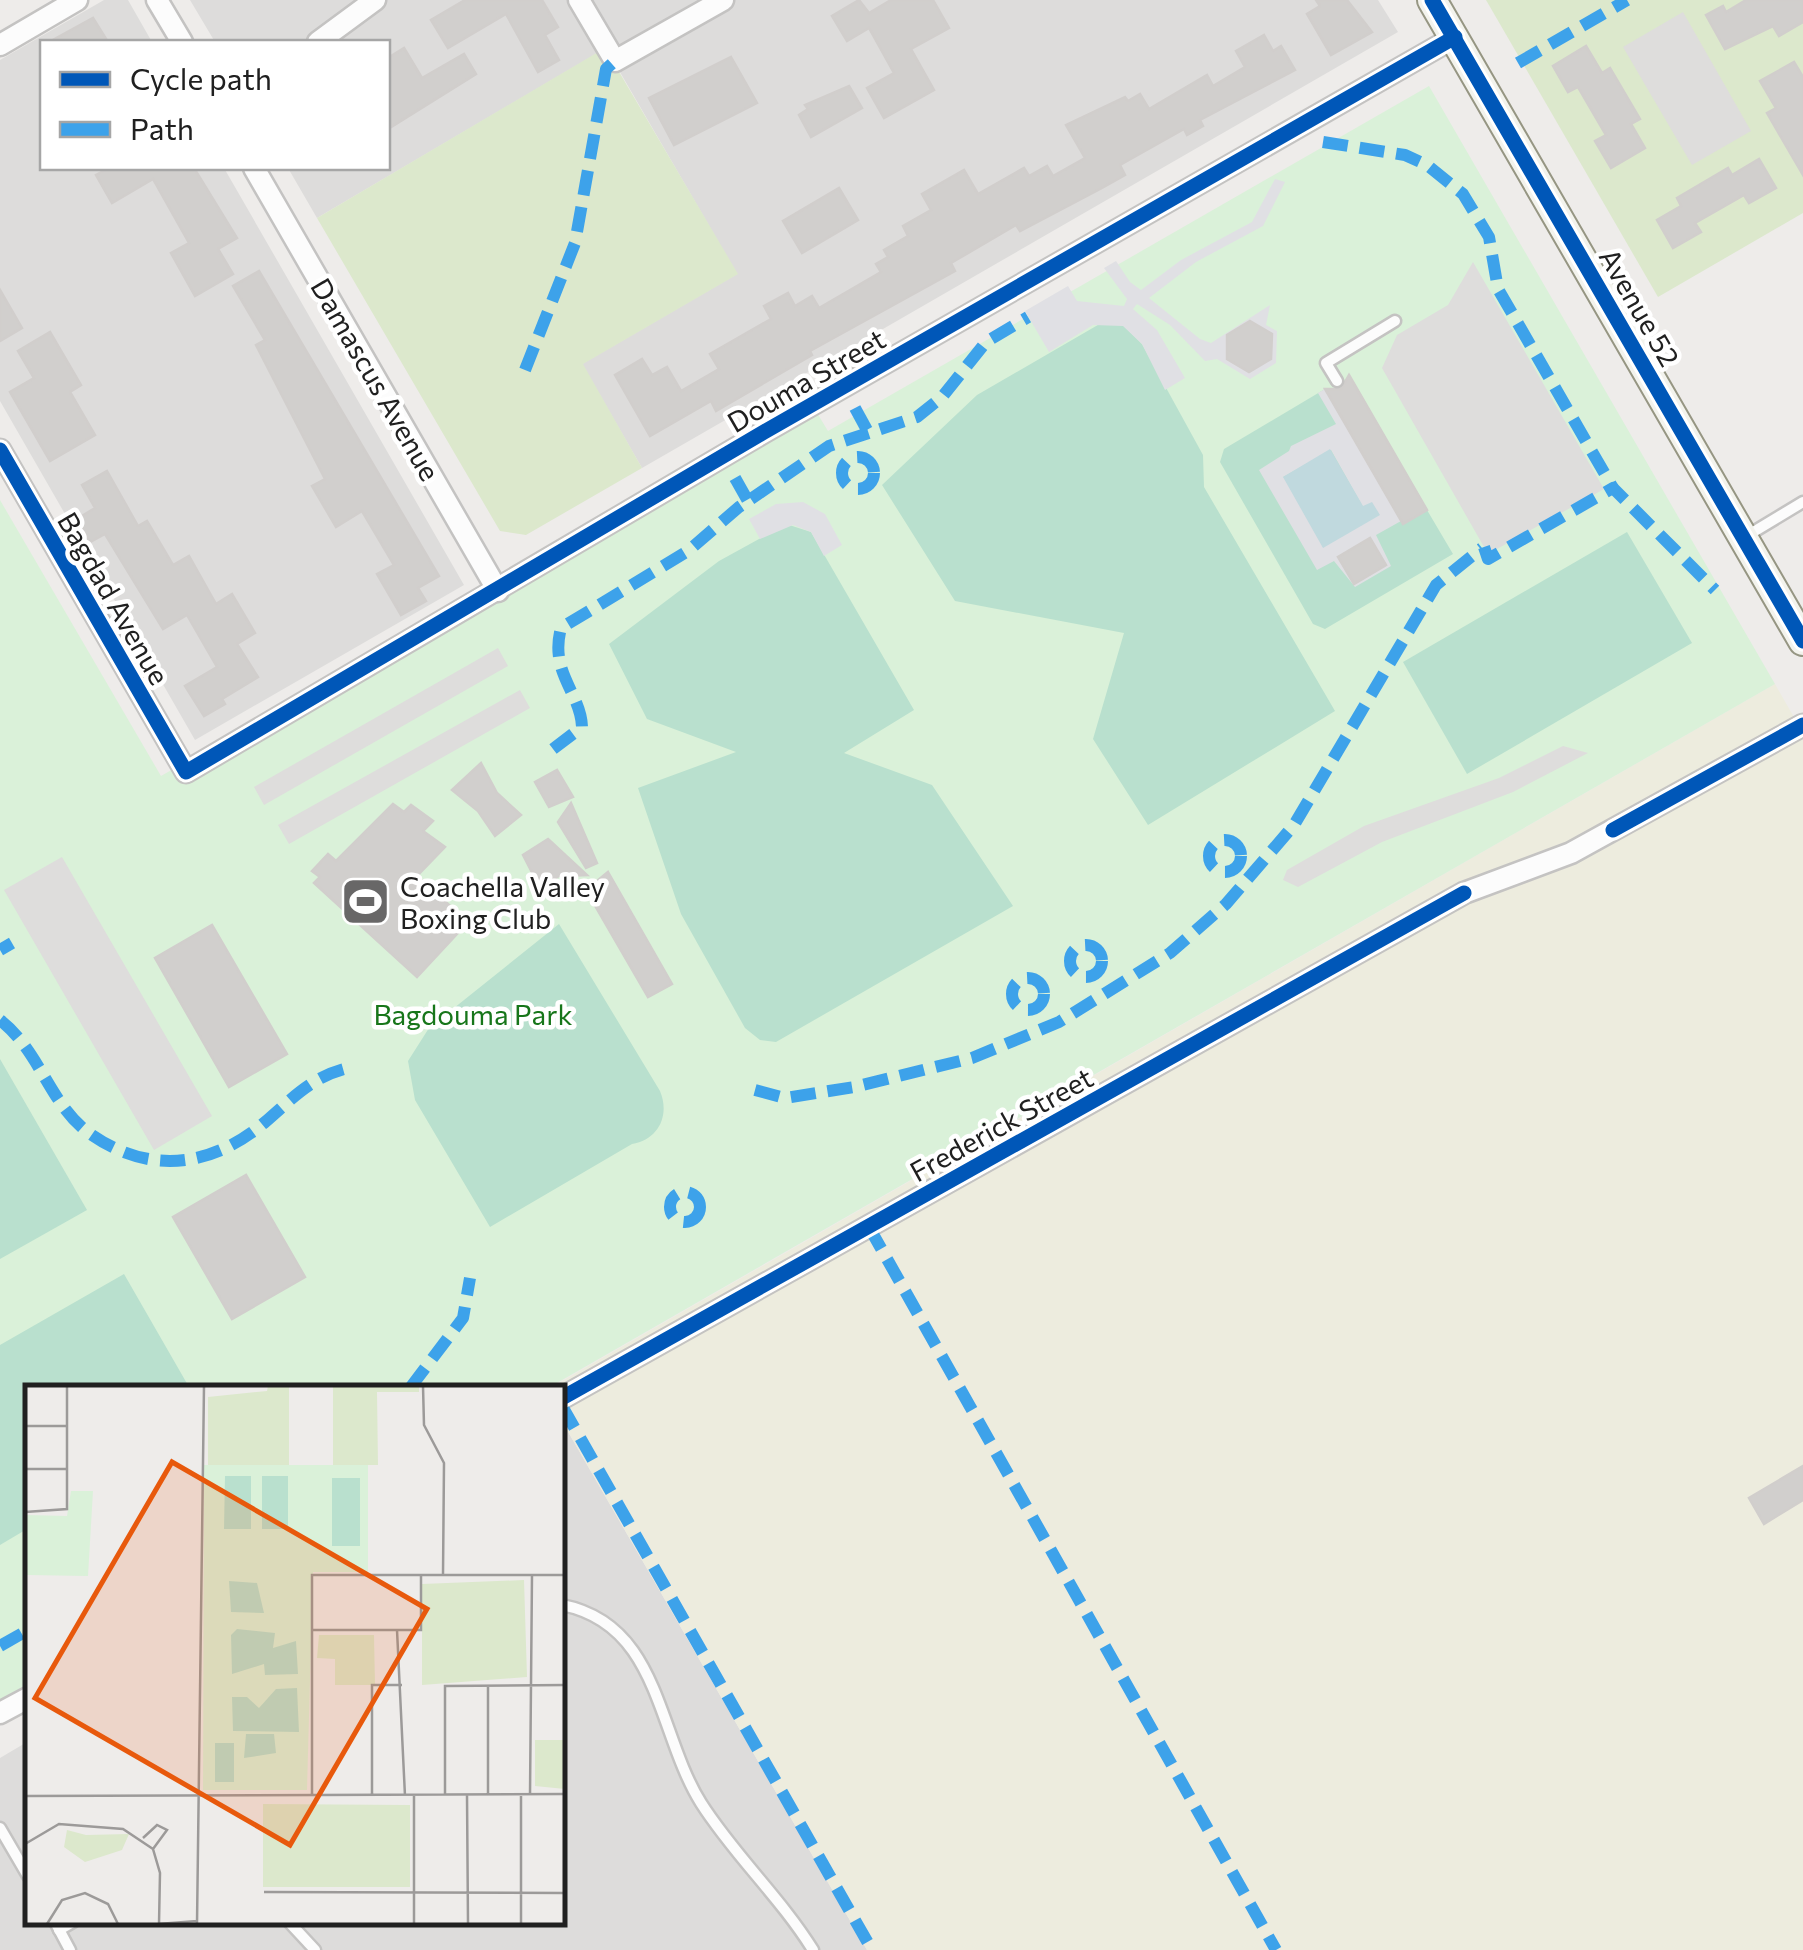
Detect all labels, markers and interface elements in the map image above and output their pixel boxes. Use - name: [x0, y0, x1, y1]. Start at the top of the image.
- legend: [40, 40, 390, 170]
- text: Cycle path: [130, 59, 272, 96]
- text: Path: [130, 109, 194, 146]
- street label: Avenue 52: [1593, 242, 1687, 372]
- street label: Damascus Avenue: [304, 272, 448, 486]
- street label: Douma Street: [721, 321, 891, 439]
- street label: Bagdad Avenue: [51, 506, 177, 690]
- place label: Coachella Valley Boxing Club: [400, 869, 605, 935]
- sports icon: Coachella Valley Boxing Club: [339, 876, 391, 928]
- park label: Bagdouma Park: [373, 997, 573, 1031]
- street label: Frederick Street: [904, 1060, 1098, 1188]
- inset map: [25, 1385, 565, 1925]

